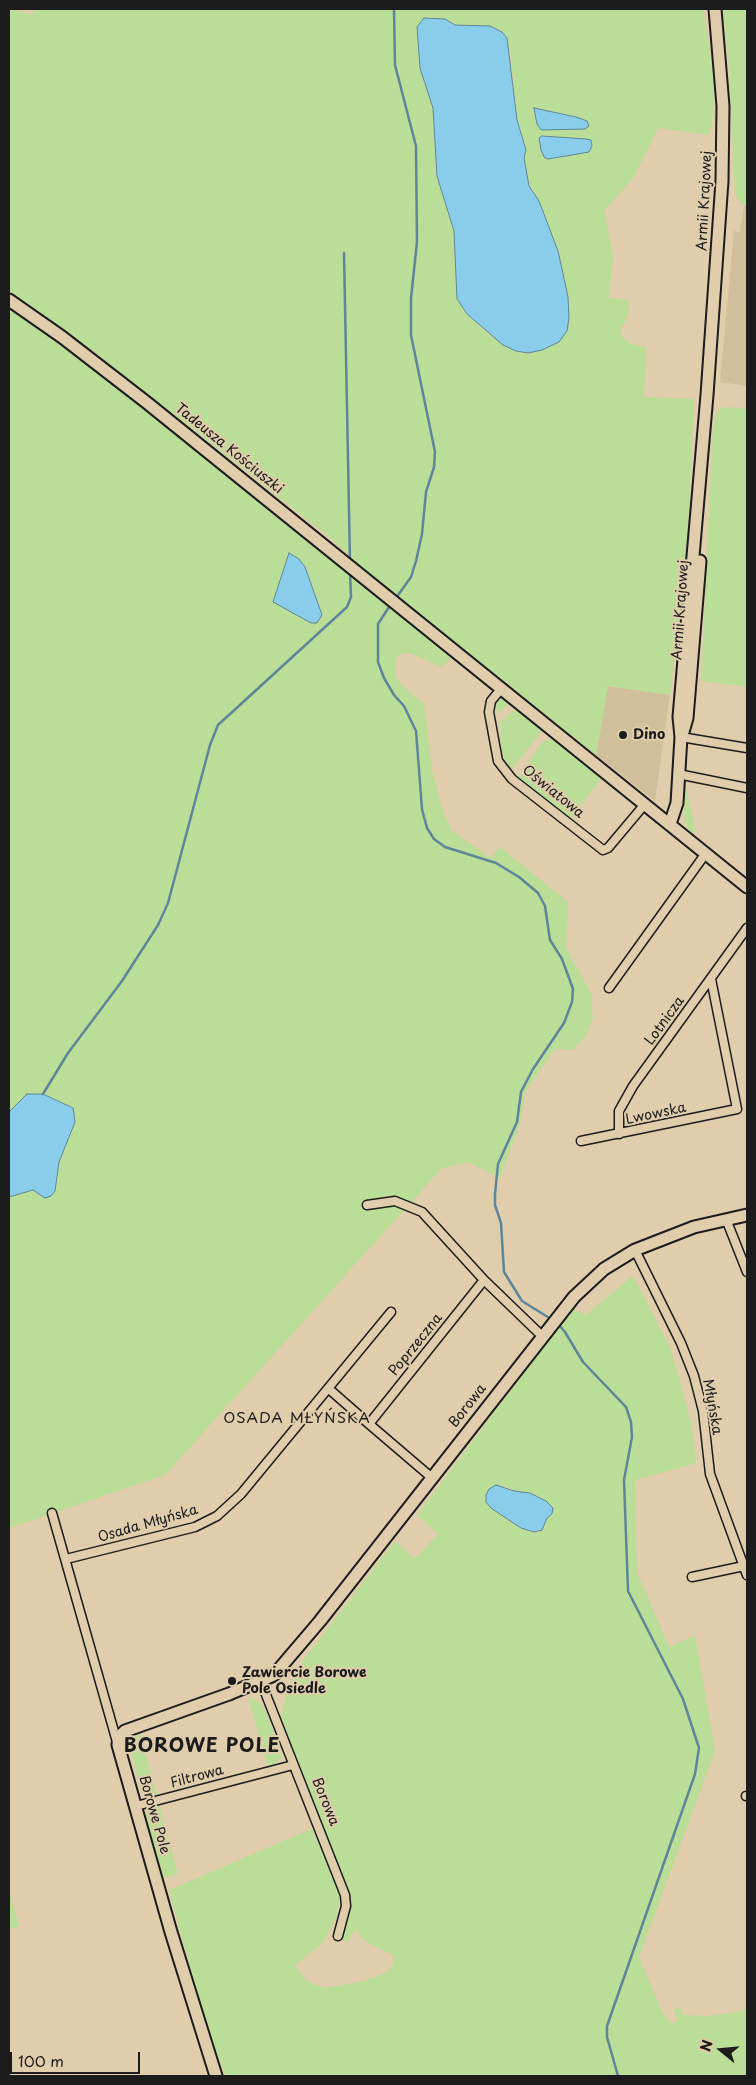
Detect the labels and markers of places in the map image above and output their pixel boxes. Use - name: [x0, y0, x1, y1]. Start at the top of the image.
- place label: Dino: [633, 727, 665, 743]
- marker: Dino: [617, 729, 629, 741]
- place label: Zawiercie Borowe Pole Osiedle: [242, 1665, 366, 1698]
- marker: Zawiercie Borowe Pole Osiedle: [226, 1675, 238, 1687]

